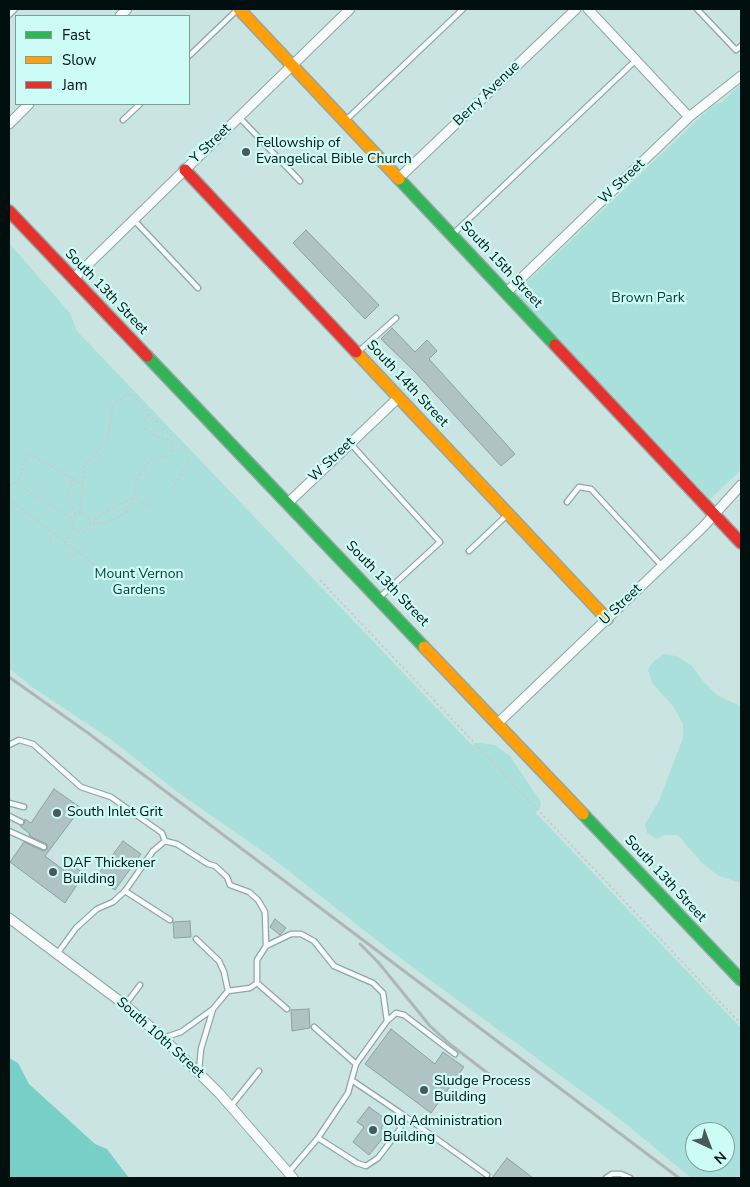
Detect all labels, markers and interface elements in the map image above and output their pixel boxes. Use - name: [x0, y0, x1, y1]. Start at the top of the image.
- legend: [15, 15, 190, 105]
- text: Fast: [62, 25, 90, 45]
- text: Slow: [62, 50, 96, 70]
- street label: Berry Avenue: [450, 58, 524, 130]
- text: Jam: [62, 75, 88, 95]
- street label: Y Street: [187, 121, 235, 167]
- place label: Fellowship of Evangelical Bible Church: [256, 136, 412, 168]
- marker: Fellowship of Evangelical Bible Church: [240, 146, 252, 158]
- street label: W Street: [596, 156, 648, 208]
- street label: South 15th Street: [457, 218, 545, 312]
- street label: South 13th Street: [61, 246, 151, 338]
- park label: Brown Park: [611, 291, 685, 307]
- street label: South 14th Street: [363, 337, 451, 431]
- street label: W Street: [306, 434, 358, 486]
- street label: South 13th Street: [342, 538, 432, 630]
- park label: Mount Vernon Gardens: [94, 567, 184, 600]
- street label: U Street: [596, 581, 646, 629]
- place label: South Inlet Grit: [67, 805, 163, 821]
- marker: South Inlet Grit: [51, 807, 63, 819]
- street label: South 13th Street: [621, 832, 709, 926]
- place label: DAF Thickener Building: [63, 856, 155, 889]
- marker: DAF Thickener Building: [47, 866, 59, 878]
- street label: South 10th Street: [113, 994, 207, 1082]
- place label: Sludge Process Building: [434, 1074, 531, 1106]
- marker: Sludge Process Building: [418, 1084, 430, 1096]
- place label: Old Administration Building: [383, 1114, 502, 1146]
- north arrow: [685, 1122, 735, 1172]
- marker: Old Administration Building: [367, 1124, 379, 1136]
- text: N: [710, 1147, 730, 1168]

